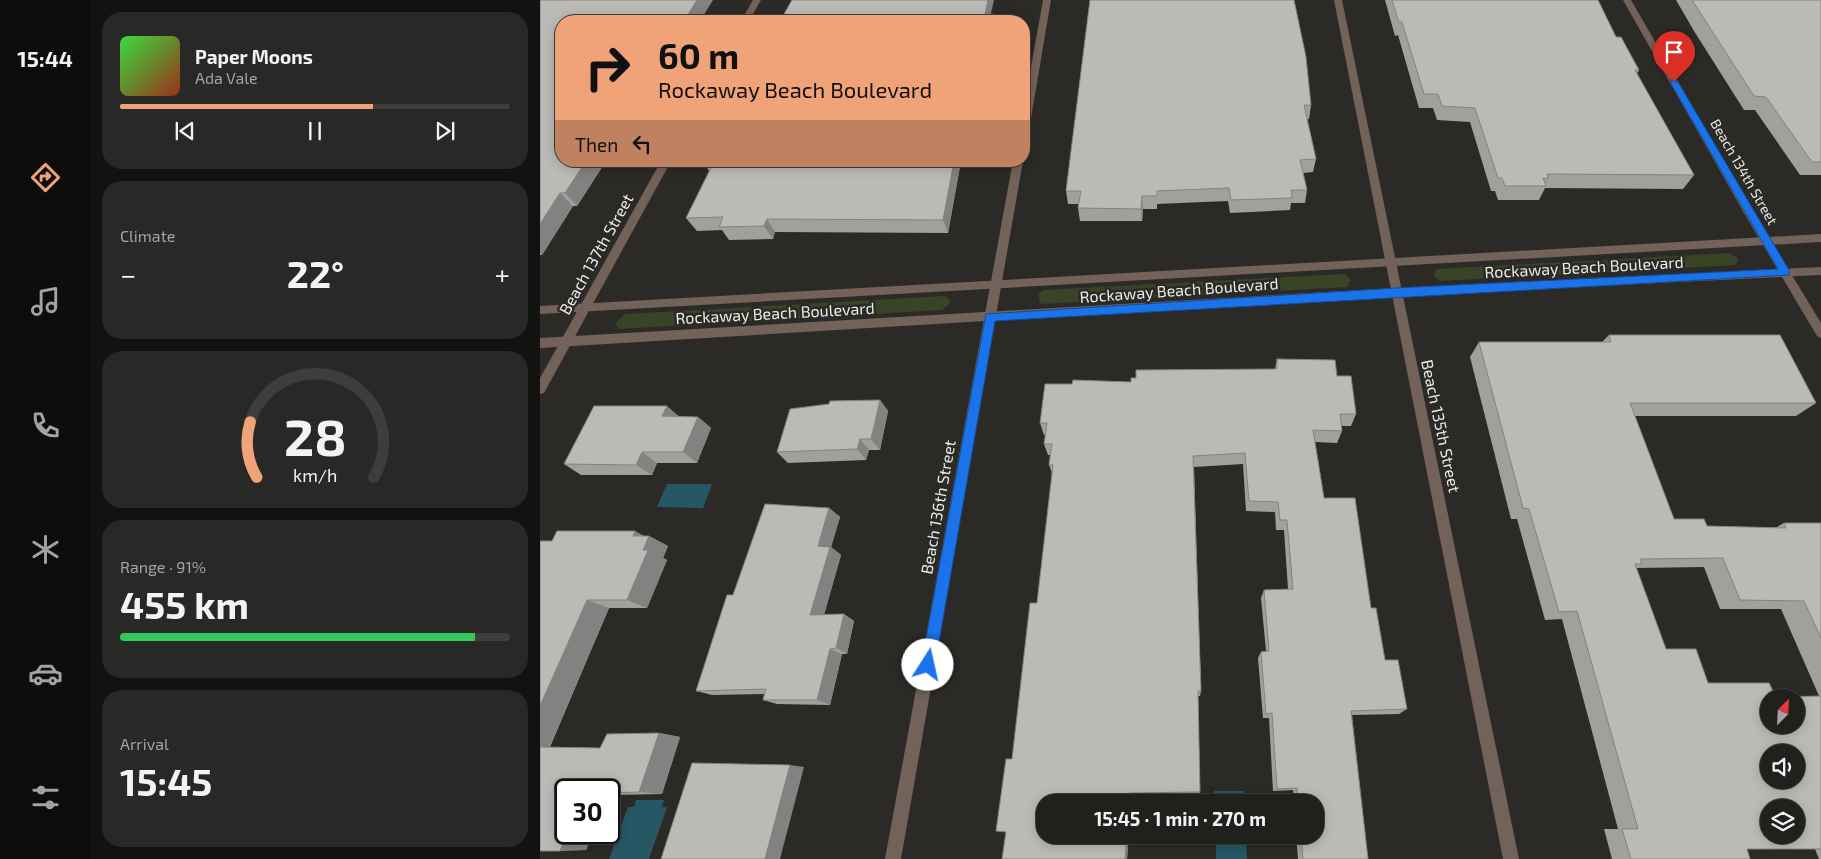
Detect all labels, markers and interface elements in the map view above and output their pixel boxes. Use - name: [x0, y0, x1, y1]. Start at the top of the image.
- pin: [1653, 31, 1695, 82]
- text: 60 m: [658, 34, 739, 76]
- icon: right: [575, 35, 640, 100]
- icon: arrive: [1660, 38, 1688, 66]
- text: 15:44: [17, 45, 73, 71]
- text: Paper Moons: [195, 45, 313, 68]
- text: Ada Vale: [195, 68, 258, 87]
- text: Rockaway Beach Boulevard: [658, 76, 932, 102]
- street label: Beach 134th Street: [1707, 116, 1782, 228]
- icon: previous: [171, 117, 199, 145]
- icon: pause: [301, 117, 329, 145]
- icon: next: [431, 117, 459, 145]
- icon: left: [628, 130, 656, 158]
- text: Then: [575, 133, 618, 156]
- icon: directions: [28, 160, 63, 195]
- street label: Beach 137th Street: [555, 190, 637, 317]
- text: Climate: [120, 226, 175, 245]
- text: 22°: [287, 250, 344, 296]
- street label: Rockaway Beach Boulevard: [1484, 252, 1684, 281]
- text: −: [120, 257, 136, 291]
- text: +: [495, 257, 510, 291]
- street label: Rockaway Beach Boulevard: [1079, 273, 1279, 306]
- icon: music: [28, 284, 63, 319]
- street label: Rockaway Beach Boulevard: [675, 298, 875, 327]
- street label: Beach 135th Street: [1418, 358, 1465, 494]
- text: 28: [284, 404, 346, 466]
- icon: phone: [28, 408, 63, 443]
- street label: Beach 136th Street: [916, 438, 959, 575]
- text: km/h: [293, 464, 337, 486]
- icon: climate: [28, 532, 63, 567]
- text: Range · 91%: [120, 557, 206, 576]
- text: 455 km: [120, 581, 249, 627]
- position arrow: [901, 638, 953, 690]
- icon: car: [28, 656, 63, 691]
- north arrow: [1760, 689, 1805, 734]
- map controls: [1760, 689, 1805, 844]
- text: Arrival: [120, 734, 169, 753]
- button: sound: [1760, 744, 1805, 789]
- text: 15:45: [120, 758, 212, 804]
- speed limit sign: 30: [555, 779, 620, 844]
- icon: filters: [28, 780, 63, 815]
- button: layers: [1760, 799, 1805, 844]
- text: 15:45 · 1 min · 270 m: [1094, 807, 1266, 830]

